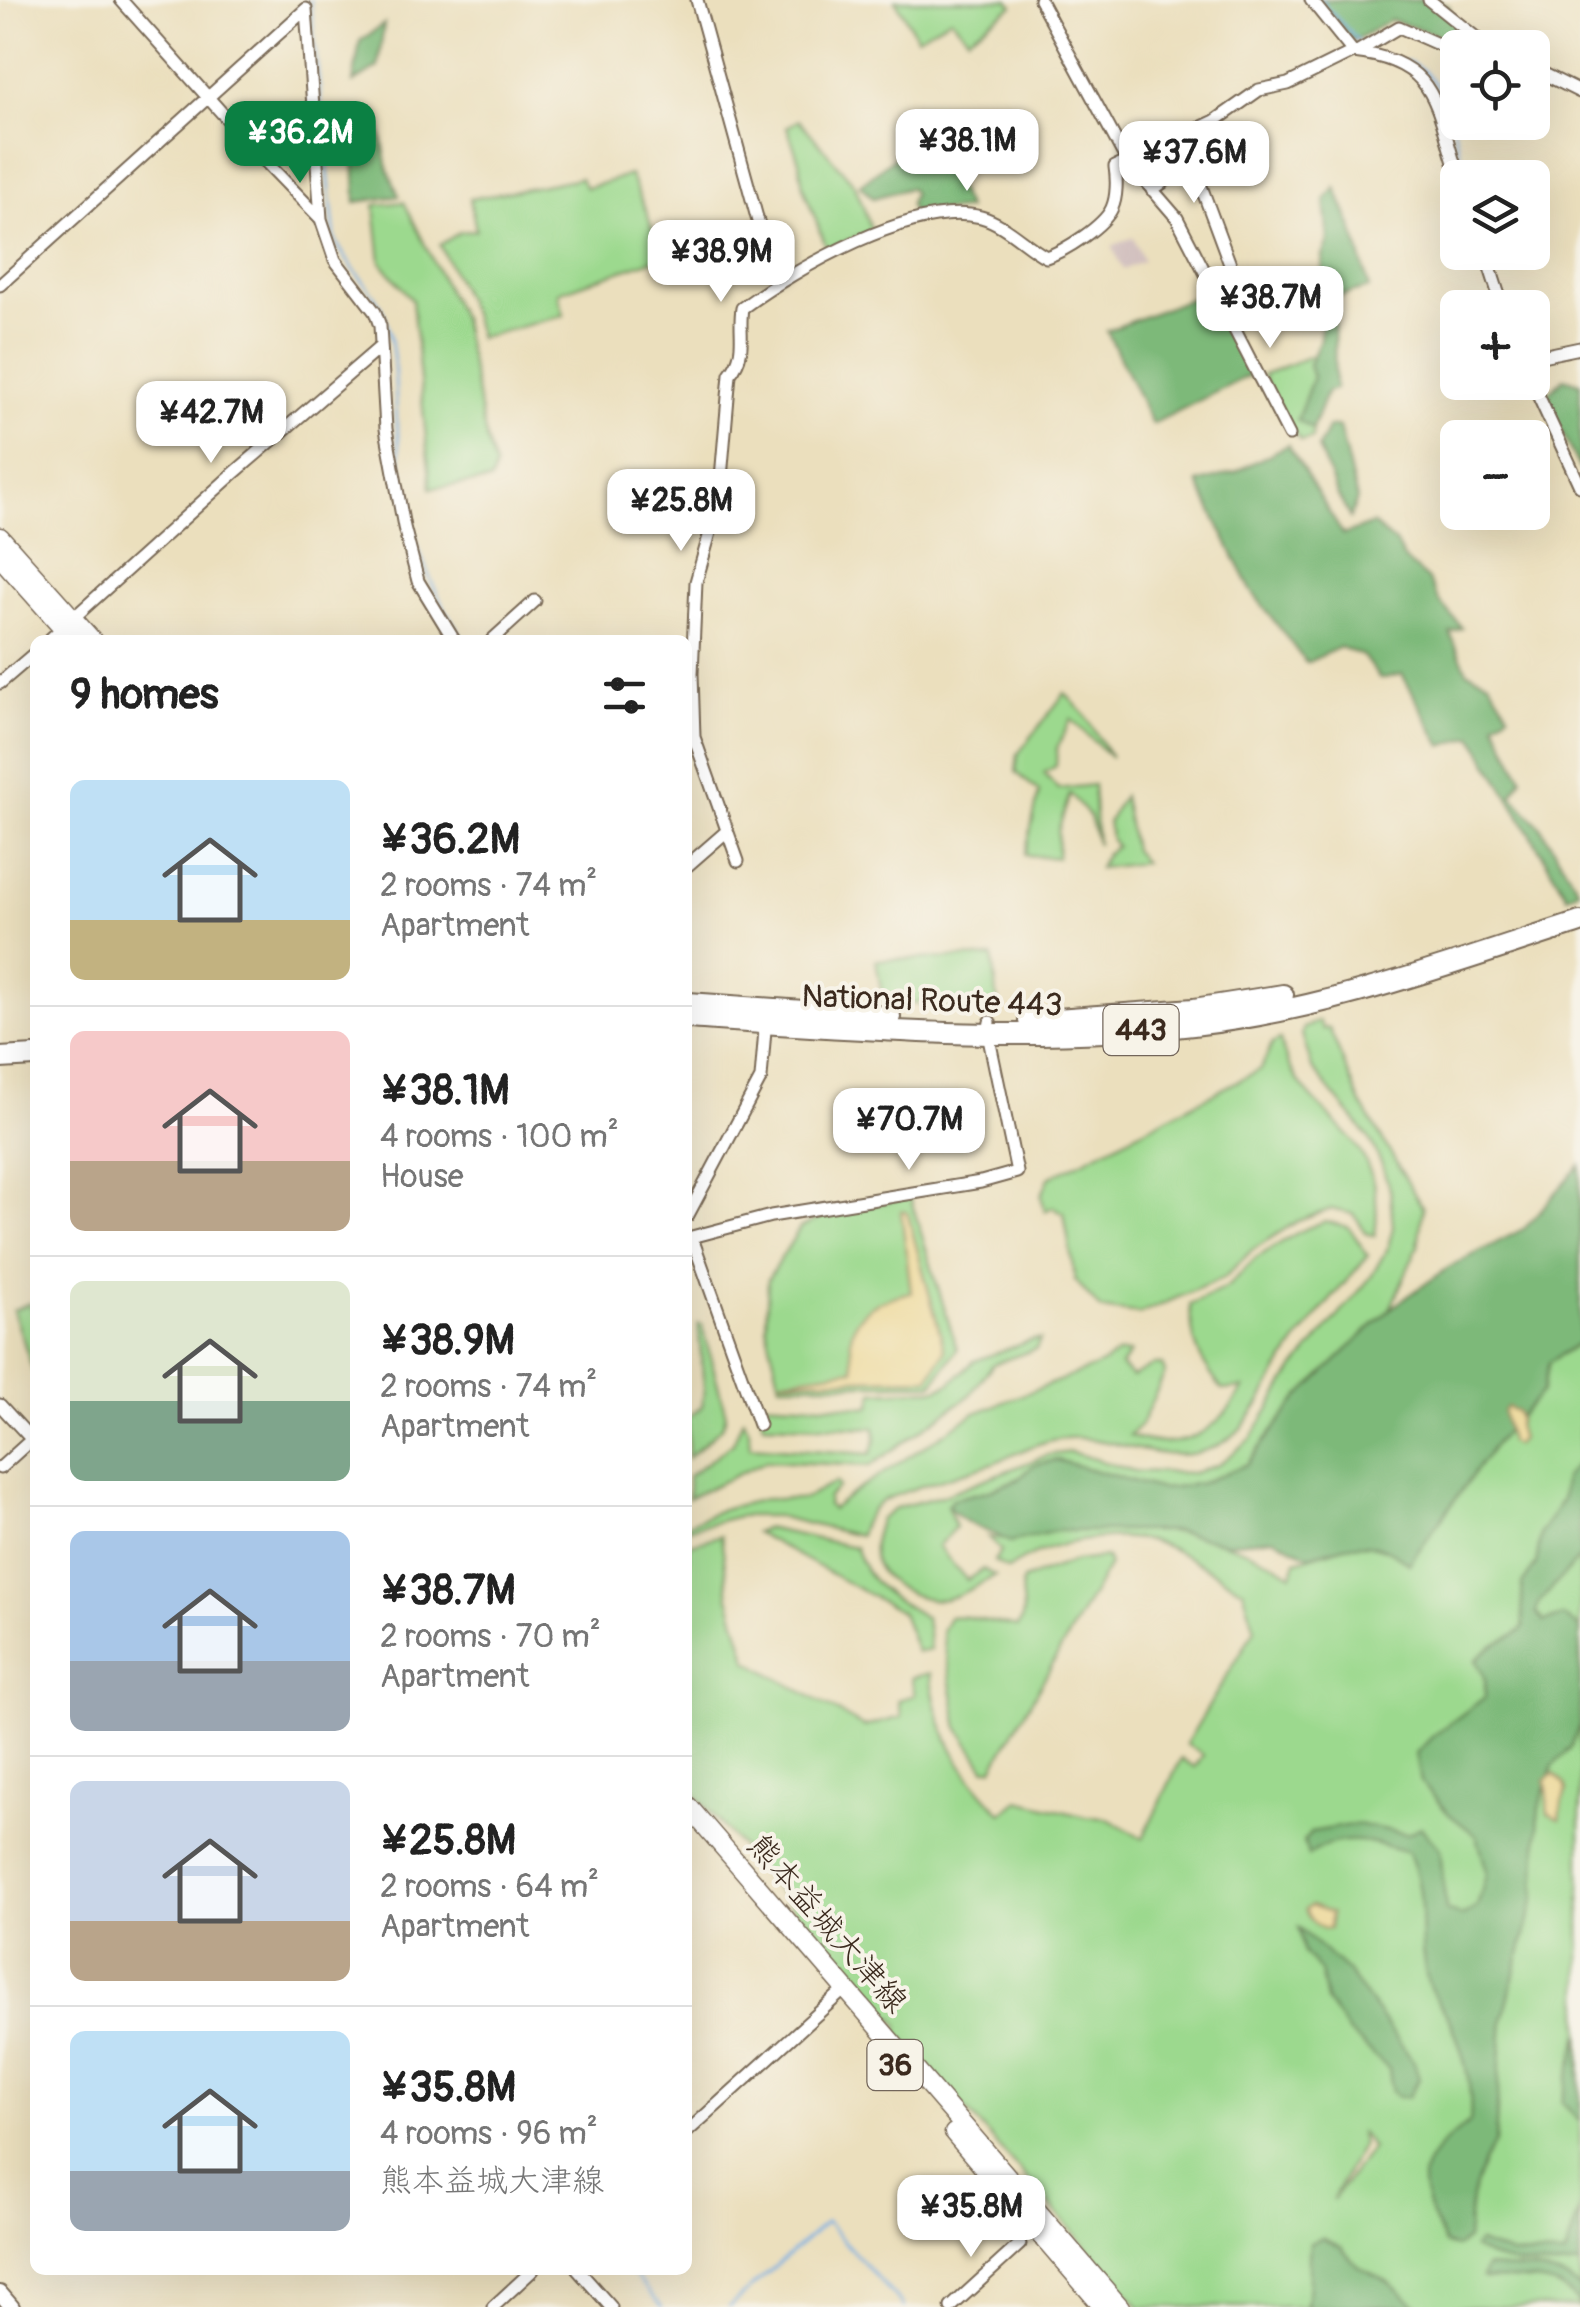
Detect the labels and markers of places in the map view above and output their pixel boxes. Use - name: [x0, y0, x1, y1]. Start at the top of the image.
- pin: ¥36.2M: [219, 101, 381, 186]
- pin: ¥38.1M: [886, 109, 1048, 194]
- pin: ¥37.6M: [1113, 121, 1275, 206]
- pin: ¥38.9M: [640, 220, 802, 305]
- pin: ¥38.7M: [1189, 266, 1351, 351]
- pin: ¥42.7M: [130, 381, 292, 466]
- pin: ¥25.8M: [600, 469, 762, 554]
- pin: ¥70.7M: [828, 1088, 990, 1173]
- pin: ¥35.8M: [890, 2175, 1052, 2260]

